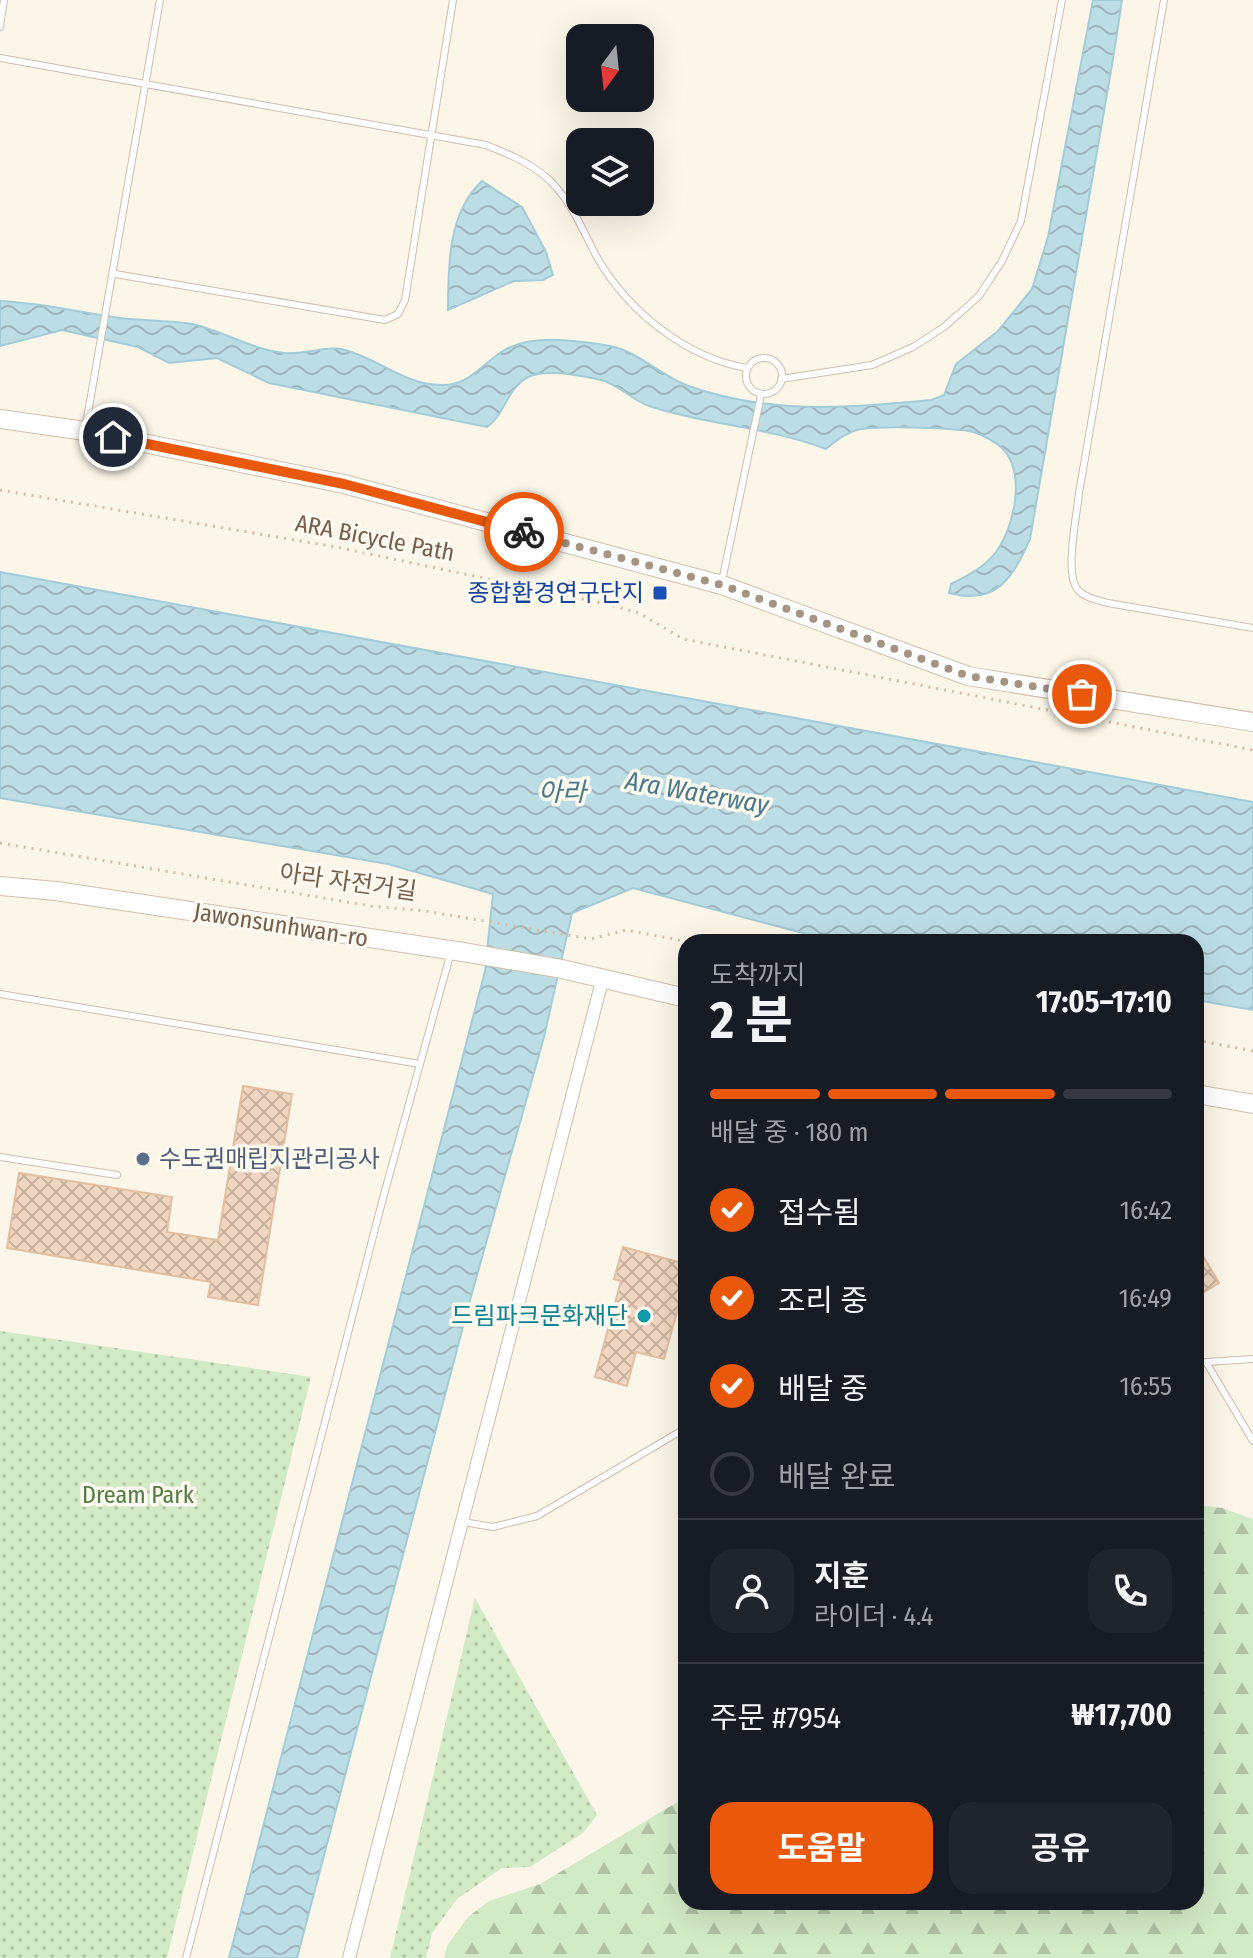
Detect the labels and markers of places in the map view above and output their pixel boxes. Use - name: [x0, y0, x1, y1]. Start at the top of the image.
- pin: [79, 403, 147, 471]
- place label: 종합환경연구단지: [467, 579, 644, 607]
- marker: 종합환경연구단지: [651, 584, 669, 602]
- pin: [1048, 660, 1116, 728]
- place label: 수도권매립지관리공사: [159, 1145, 380, 1173]
- marker: 수도권매립지관리공사: [134, 1150, 152, 1168]
- place label: 드림파크문화재단: [451, 1302, 628, 1330]
- marker: 드림파크문화재단: [635, 1307, 653, 1325]

